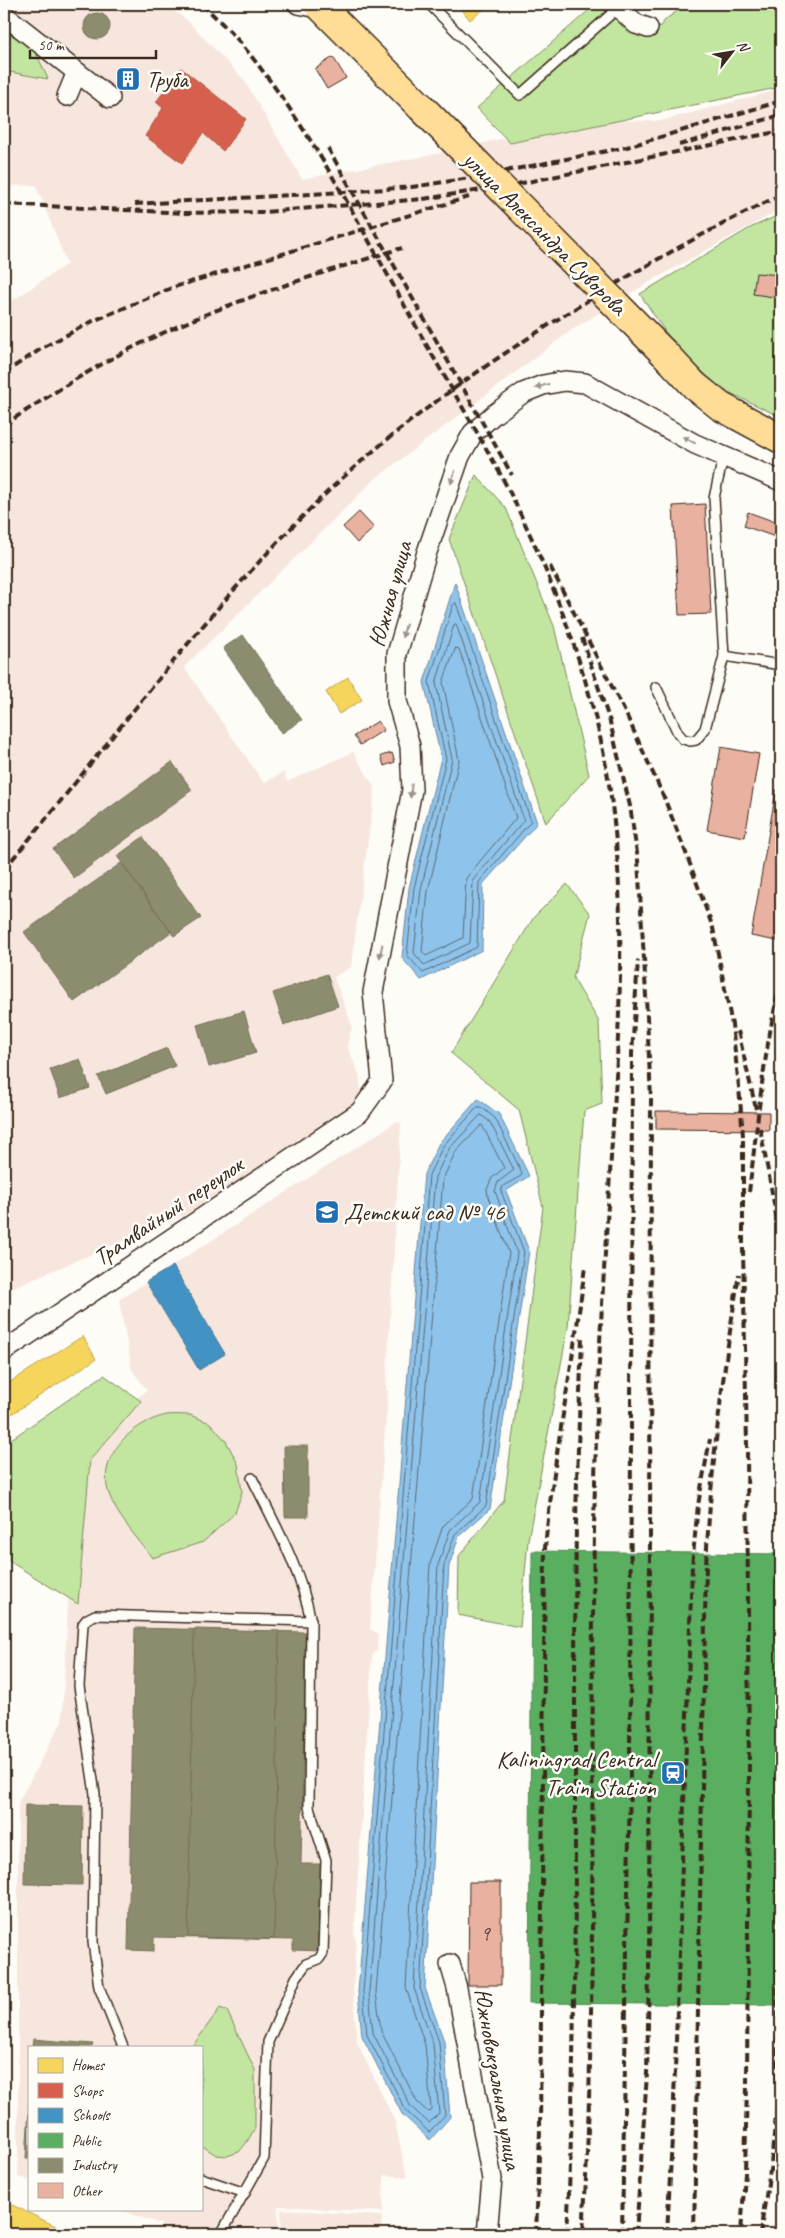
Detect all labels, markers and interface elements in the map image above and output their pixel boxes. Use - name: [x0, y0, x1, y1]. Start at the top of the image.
- scale bar: [30, 28, 156, 60]
- north arrow: [708, 28, 758, 78]
- text: 50 m: [38, 36, 65, 55]
- text: N: [733, 37, 753, 56]
- place label: Труба: [146, 64, 189, 94]
- building icon: Труба: [115, 66, 141, 92]
- street label: улица Александра Суворова: [455, 143, 634, 322]
- one-way arrow: [534, 382, 549, 390]
- one-way arrow: [682, 436, 695, 445]
- one-way arrow: [449, 469, 456, 484]
- street label: Южная улица: [362, 537, 419, 650]
- one-way arrow: [399, 624, 407, 639]
- one-way arrow: [407, 783, 415, 799]
- one-way arrow: [377, 943, 385, 958]
- street label: Трамвайный переулок: [87, 1149, 250, 1272]
- place label: Детский сад № 46: [344, 1197, 506, 1227]
- school or university icon: Детский сад № 46: [314, 1199, 340, 1225]
- place label: Kaliningrad Central Train Station: [497, 1744, 660, 1802]
- station icon: Kaliningrad Central Train Station: [660, 1760, 686, 1786]
- house number: 9: [480, 1920, 491, 1946]
- street label: Южновокзальная улица: [467, 1986, 529, 2173]
- legend: [28, 2046, 202, 2210]
- text: Homes: [72, 2056, 106, 2075]
- text: Shops: [72, 2082, 105, 2101]
- text: Schools: [72, 2106, 111, 2125]
- text: Public: [72, 2132, 102, 2151]
- text: Industry: [72, 2156, 119, 2175]
- text: Other: [72, 2182, 103, 2201]

